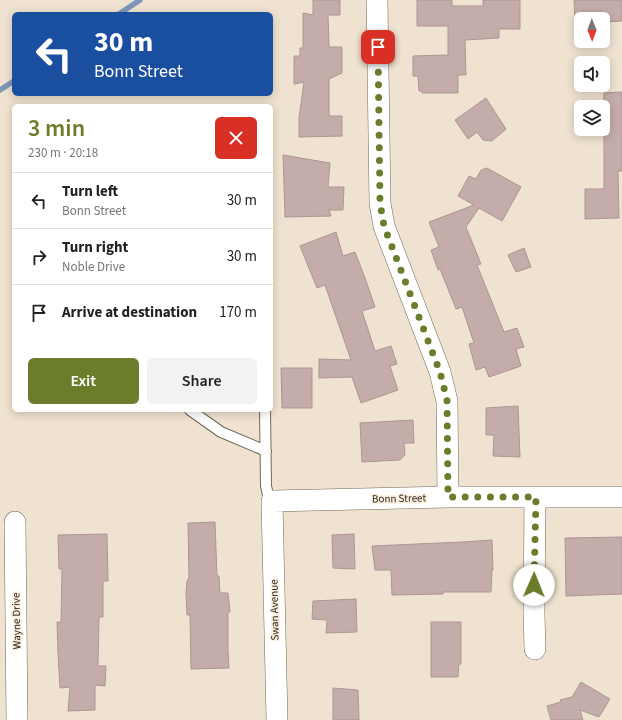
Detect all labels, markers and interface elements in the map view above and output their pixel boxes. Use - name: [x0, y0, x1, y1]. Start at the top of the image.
- north arrow: [574, 12, 610, 48]
- map controls: [574, 12, 610, 136]
- text: 30 m: [94, 22, 153, 62]
- icon: left: [28, 28, 80, 80]
- pin: [361, 30, 395, 64]
- icon: arrive: [367, 36, 389, 58]
- button: sound: [574, 56, 610, 92]
- text: Bonn Street: [94, 59, 183, 84]
- button: layers: [574, 100, 610, 136]
- text: 3 min: [28, 111, 85, 146]
- button: close: [215, 117, 257, 159]
- text: 230 m · 20:18: [28, 144, 98, 162]
- text: Turn left: [62, 181, 118, 202]
- icon: left: [28, 190, 50, 212]
- text: 30 m: [227, 190, 257, 211]
- text: Bonn Street: [62, 202, 126, 220]
- text: Turn right: [62, 237, 128, 258]
- icon: right: [28, 246, 50, 268]
- text: 30 m: [227, 246, 257, 267]
- text: Noble Drive: [62, 258, 125, 276]
- icon: arrive: [28, 302, 50, 324]
- text: Arrive at destination: [62, 302, 197, 323]
- text: 170 m: [219, 302, 257, 323]
- button: Exit: [28, 358, 139, 404]
- button: Share: [147, 358, 257, 404]
- street label: Bonn Street: [372, 491, 427, 506]
- position arrow: [513, 564, 555, 606]
- street label: Swan Avenue: [266, 579, 283, 641]
- street label: Wayne Drive: [8, 592, 24, 649]

